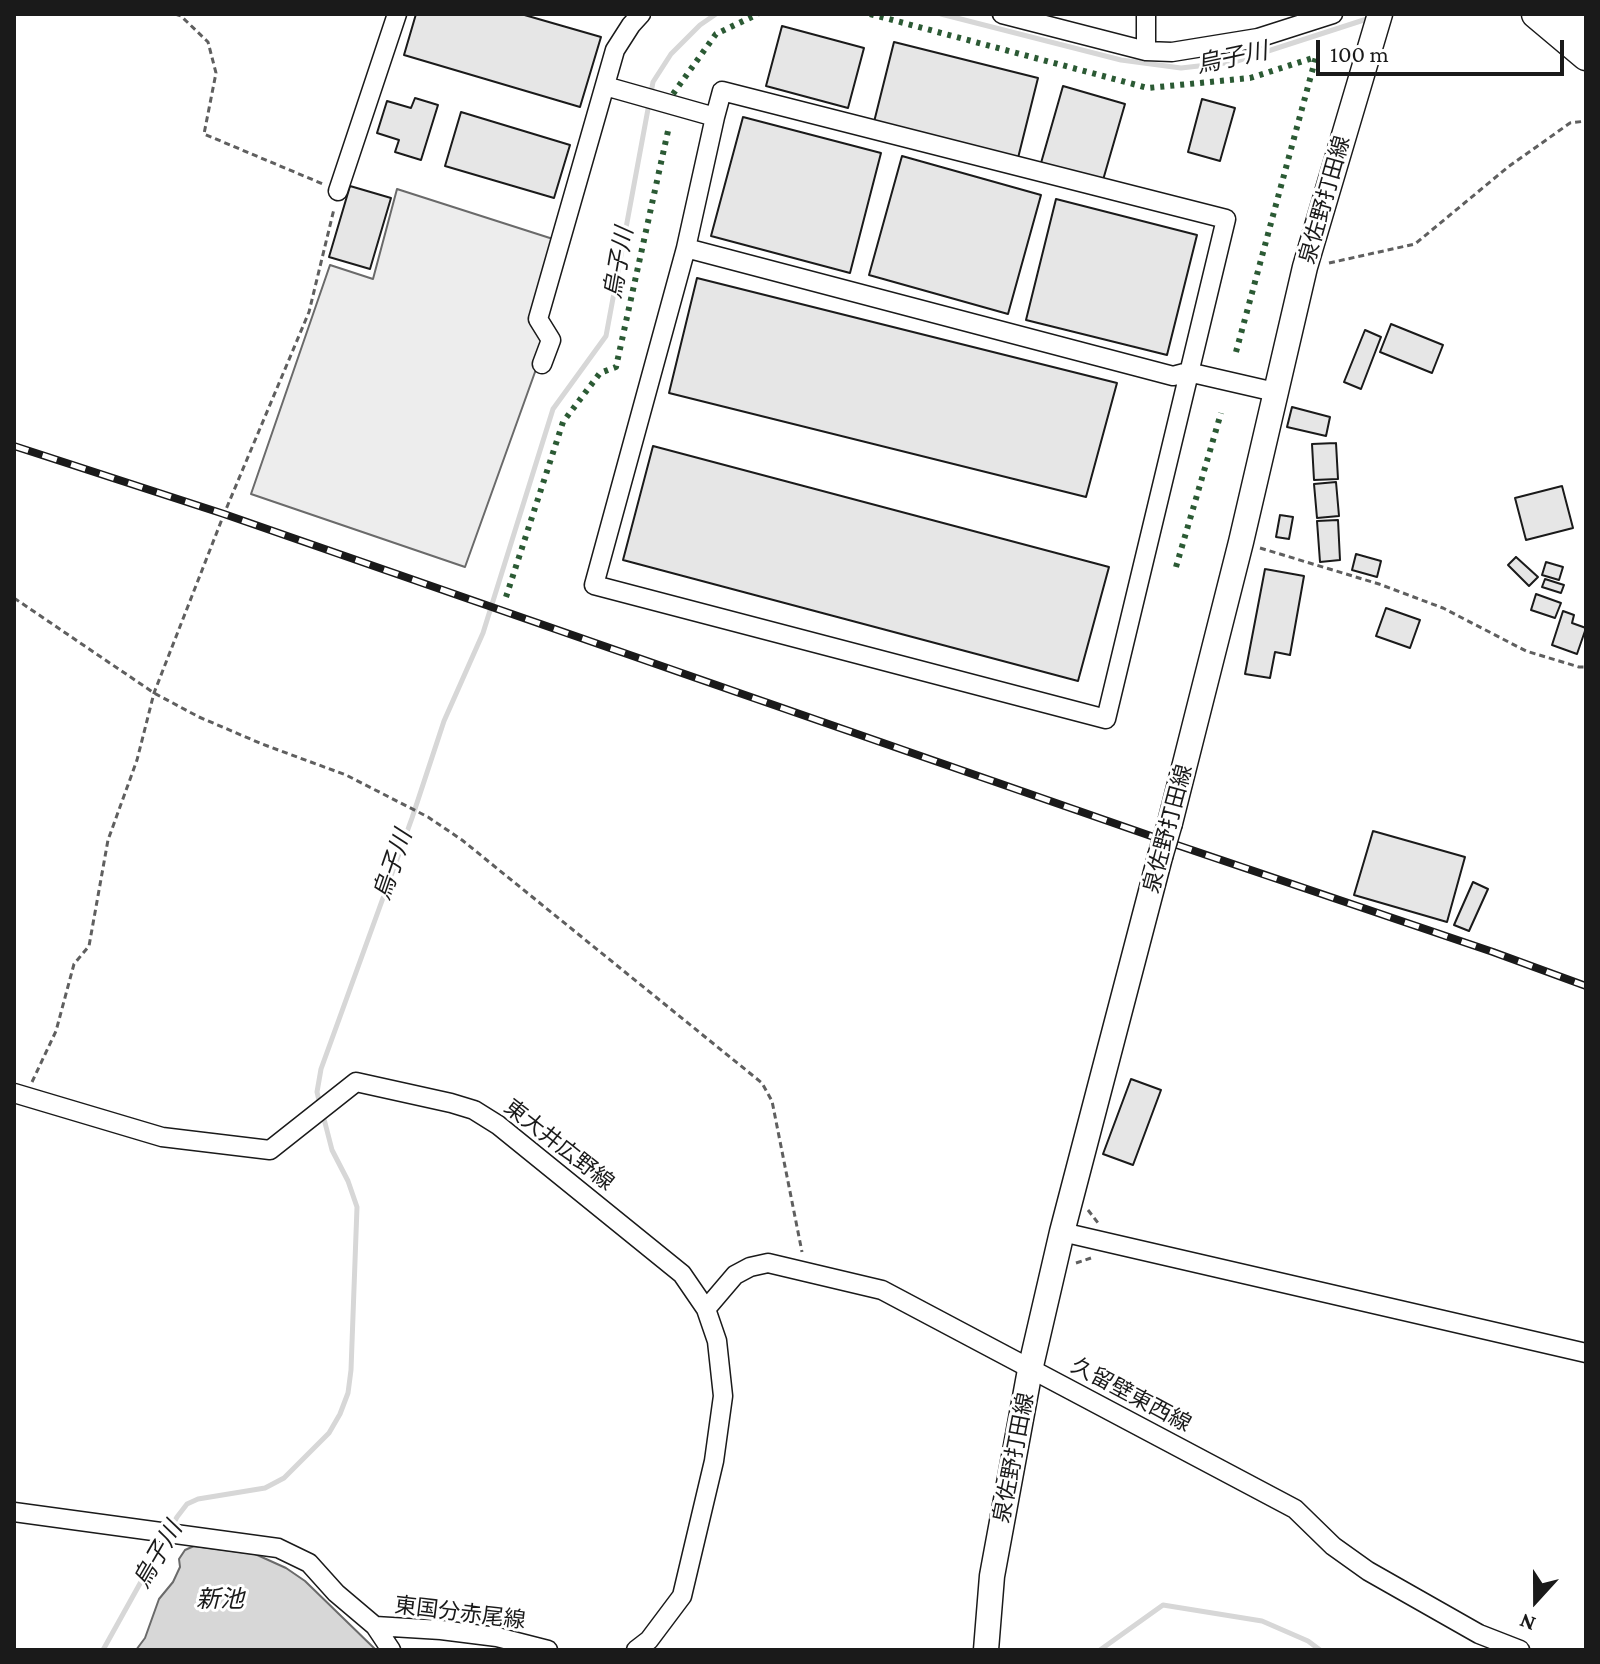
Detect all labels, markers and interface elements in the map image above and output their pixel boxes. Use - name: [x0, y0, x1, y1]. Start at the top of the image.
- scale bar: [1320, 24, 1568, 74]
- water label: 烏子川: [1194, 36, 1270, 80]
- text: 100 m: [1330, 40, 1389, 67]
- street label: 泉佐野打田線: [1294, 133, 1356, 267]
- water label: 烏子川: [599, 225, 639, 301]
- street label: 泉佐野打田線: [1138, 762, 1198, 896]
- water label: 烏子川: [368, 826, 418, 904]
- street label: 東大井広野線: [499, 1094, 619, 1196]
- street label: 久留壁東西線: [1067, 1352, 1195, 1438]
- street label: 泉佐野打田線: [988, 1391, 1040, 1525]
- water label: 烏子川: [128, 1517, 188, 1593]
- north arrow: [1496, 1560, 1576, 1640]
- water label: 新池: [196, 1586, 244, 1614]
- street label: 東国分赤尾線: [393, 1592, 527, 1634]
- text: N: [1516, 1609, 1539, 1637]

